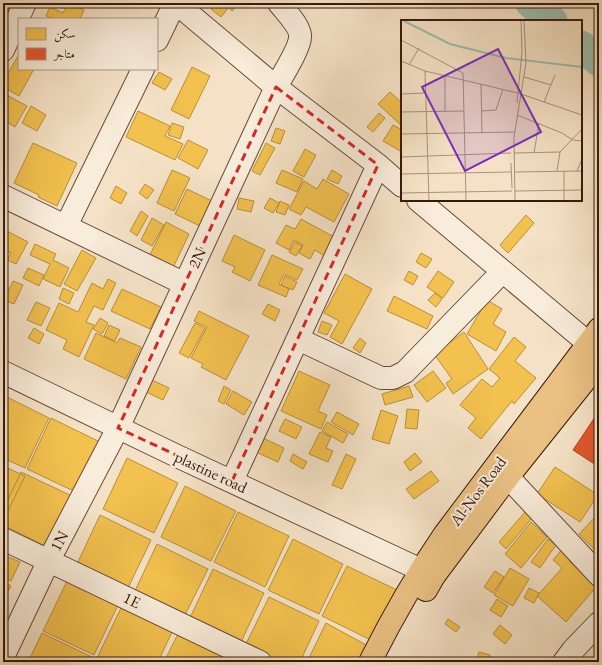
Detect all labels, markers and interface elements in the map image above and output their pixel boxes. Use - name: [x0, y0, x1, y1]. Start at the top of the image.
- legend: [18, 18, 158, 70]
- inset map: [401, 20, 582, 201]
- text: سكن: [54, 26, 75, 43]
- text: متاجر: [52, 46, 75, 62]
- street label: 2N: [183, 244, 211, 272]
- street label: plastine road: [171, 446, 251, 498]
- street label: Al-Nos Road: [444, 451, 512, 531]
- street label: 1N: [45, 527, 73, 555]
- street label: 1E: [120, 587, 144, 613]

